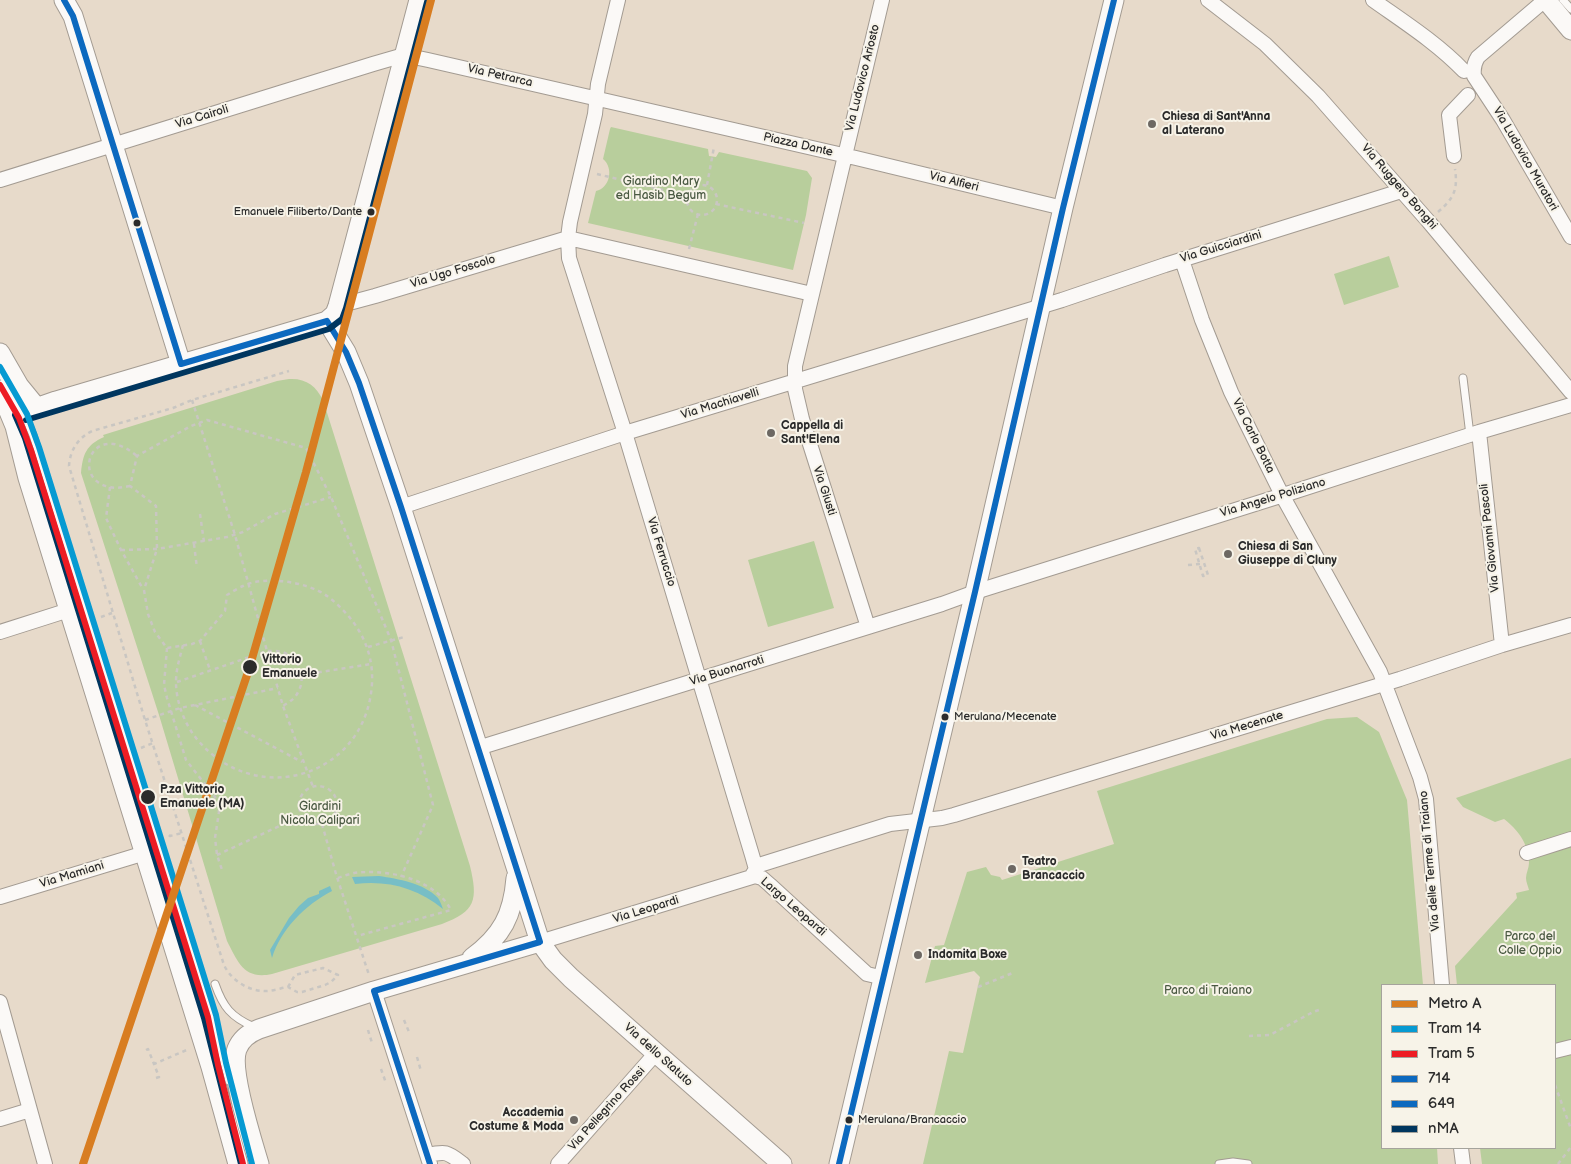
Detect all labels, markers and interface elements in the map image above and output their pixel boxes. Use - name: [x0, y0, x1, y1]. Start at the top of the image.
- street label: Via Ludovico Ariosto: [843, 23, 883, 133]
- street label: Via Petrarca: [466, 62, 534, 90]
- street label: Via Cairoli: [174, 102, 230, 132]
- street label: Via Ludovico Muratori: [1489, 104, 1561, 214]
- place label: Chiesa di Sant'Anna al Laterano: [1162, 110, 1270, 138]
- marker: Chiesa di Sant'Anna al Laterano: [1146, 118, 1158, 130]
- street label: Piazza Dante: [762, 130, 834, 160]
- street label: Via Ruggero Bonghi: [1358, 141, 1440, 233]
- street label: Via Alfieri: [928, 169, 980, 195]
- park label: Giardino Mary ed Hasib Begum: [616, 175, 706, 203]
- place label: Emanuele Filiberto/Dante: [234, 205, 362, 219]
- marker: Emanuele Filiberto/Dante: [366, 207, 376, 217]
- unlabelled marker: [132, 218, 142, 228]
- street label: Via Guicciardini: [1179, 228, 1263, 266]
- street label: Via Ugo Foscolo: [409, 252, 497, 292]
- street label: Via Machiavelli: [679, 385, 761, 423]
- street label: Via Carlo Botta: [1229, 396, 1277, 476]
- place label: Cappella di Sant'Elena: [781, 419, 843, 447]
- marker: Cappella di Sant'Elena: [765, 427, 777, 439]
- street label: Via Giusti: [809, 464, 839, 518]
- street label: Via Angelo Poliziano: [1219, 475, 1327, 521]
- street label: Via Giovanni Pascoli: [1477, 483, 1503, 593]
- street label: Via Ferruccio: [644, 516, 678, 588]
- place label: Chiesa di San Giuseppe di Cluny: [1238, 540, 1337, 568]
- marker: Chiesa di San Giuseppe di Cluny: [1222, 548, 1234, 560]
- place label: Vittorio Emanuele: [262, 653, 317, 681]
- street label: Via Buonarroti: [688, 653, 766, 689]
- marker: Vittorio Emanuele: [241, 658, 259, 676]
- street label: Via Mecenate: [1209, 708, 1285, 744]
- place label: Merulana/Mecenate: [954, 710, 1057, 724]
- marker: Merulana/Mecenate: [940, 712, 950, 722]
- place label: P.za Vittorio Emanuele (MA): [160, 783, 244, 811]
- marker: P.za Vittorio Emanuele (MA): [139, 788, 157, 806]
- street label: Via delle Terme di Traiano: [1417, 790, 1443, 932]
- park label: Giardini Nicola Calipari: [280, 800, 360, 828]
- place label: Teatro Brancaccio: [1022, 855, 1085, 883]
- street label: Via Mamiani: [38, 858, 106, 892]
- marker: Teatro Brancaccio: [1006, 863, 1018, 875]
- street label: Largo Leopardi: [757, 875, 829, 939]
- street label: Via Leopardi: [611, 893, 681, 927]
- park label: Parco del Colle Oppio: [1498, 930, 1562, 958]
- place label: Indomita Boxe: [928, 948, 1007, 962]
- marker: Indomita Boxe: [912, 949, 924, 961]
- park label: Parco di Traiano: [1164, 984, 1252, 998]
- legend: [1381, 984, 1556, 1149]
- text: Metro A: [1428, 994, 1481, 1013]
- text: Tram 14: [1428, 1019, 1481, 1038]
- street label: Via dello Statuto: [621, 1020, 695, 1090]
- text: Tram 5: [1428, 1044, 1475, 1063]
- street label: Via Pellegrino Rossi: [566, 1064, 648, 1154]
- text: 714: [1428, 1069, 1450, 1088]
- text: 649: [1428, 1094, 1455, 1113]
- place label: Accademia Costume & Moda: [469, 1106, 564, 1134]
- place label: Merulana/Brancaccio: [858, 1113, 966, 1127]
- marker: Accademia Costume & Moda: [568, 1114, 580, 1126]
- marker: Merulana/Brancaccio: [844, 1115, 854, 1125]
- text: nMA: [1428, 1119, 1459, 1138]

